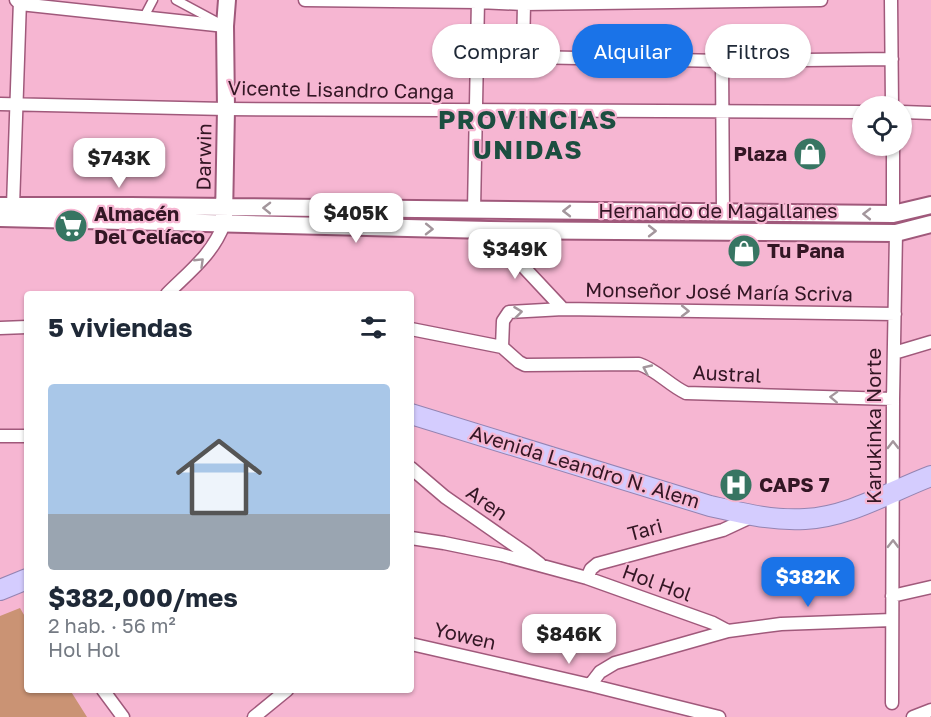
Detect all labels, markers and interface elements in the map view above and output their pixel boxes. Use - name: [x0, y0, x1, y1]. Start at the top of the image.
- chip: Comprar: [432, 24, 560, 78]
- chip: Alquilar: [572, 24, 693, 78]
- chip: Filtros: [705, 24, 811, 78]
- street label: Vicente Lisandro Canga: [228, 75, 455, 103]
- map controls: [852, 96, 912, 156]
- button: locate: [852, 96, 912, 156]
- district label: PROVINCIAS UNIDAS: [438, 104, 618, 165]
- street label: Darwin: [190, 123, 216, 191]
- shop icon: Plaza: [792, 136, 828, 172]
- pin: $743K: [77, 138, 161, 189]
- place label: Plaza: [733, 141, 787, 165]
- text: $743K: [87, 145, 151, 169]
- pin: $405K: [314, 193, 398, 244]
- street label: Hernando de Magallanes: [598, 198, 838, 222]
- text: $405K: [323, 200, 389, 224]
- place label: Almacén Del Celíaco: [94, 201, 205, 248]
- one-way arrow: [263, 202, 272, 214]
- one-way arrow: [563, 204, 572, 217]
- supermarket icon: Almacén Del Celíaco: [53, 208, 89, 244]
- one-way arrow: [863, 208, 872, 220]
- one-way arrow: [425, 222, 434, 235]
- one-way arrow: [648, 225, 657, 237]
- pin: $349K: [473, 229, 557, 280]
- shop icon: Tu Pana: [726, 233, 762, 269]
- text: $349K: [482, 236, 548, 260]
- place label: Tu Pana: [767, 238, 845, 262]
- one-way arrow: [193, 258, 203, 269]
- street label: Monseñor José María Scriva: [585, 277, 853, 305]
- one-way arrow: [680, 305, 689, 317]
- one-way arrow: [513, 306, 522, 319]
- icon: filters: [357, 311, 390, 344]
- text: 5 viviendas: [48, 312, 193, 343]
- street label: Karukinka Norte: [861, 348, 885, 504]
- street label: Austral: [692, 359, 762, 387]
- one-way arrow: [642, 364, 653, 376]
- one-way arrow: [830, 391, 839, 403]
- street label: Avenida Leandro N. Alem: [468, 420, 703, 512]
- icon: home: [165, 423, 273, 531]
- one-way arrow: [887, 441, 899, 450]
- hospital icon: CAPS 7: [718, 467, 754, 503]
- place label: CAPS 7: [759, 472, 830, 496]
- street label: Aren: [462, 479, 513, 525]
- street label: Tari: [625, 513, 665, 545]
- one-way arrow: [887, 540, 899, 549]
- pin: $382K: [766, 557, 850, 608]
- street label: Hol Hol: [619, 558, 695, 606]
- text: $382K: [775, 564, 841, 588]
- text: $382,000/mes: [48, 582, 238, 613]
- text: 2 hab. · 56 m²: [48, 613, 176, 637]
- pin: $846K: [527, 614, 611, 665]
- street label: Yowen: [432, 616, 499, 654]
- text: $846K: [536, 621, 602, 645]
- text: Hol Hol: [48, 637, 120, 661]

